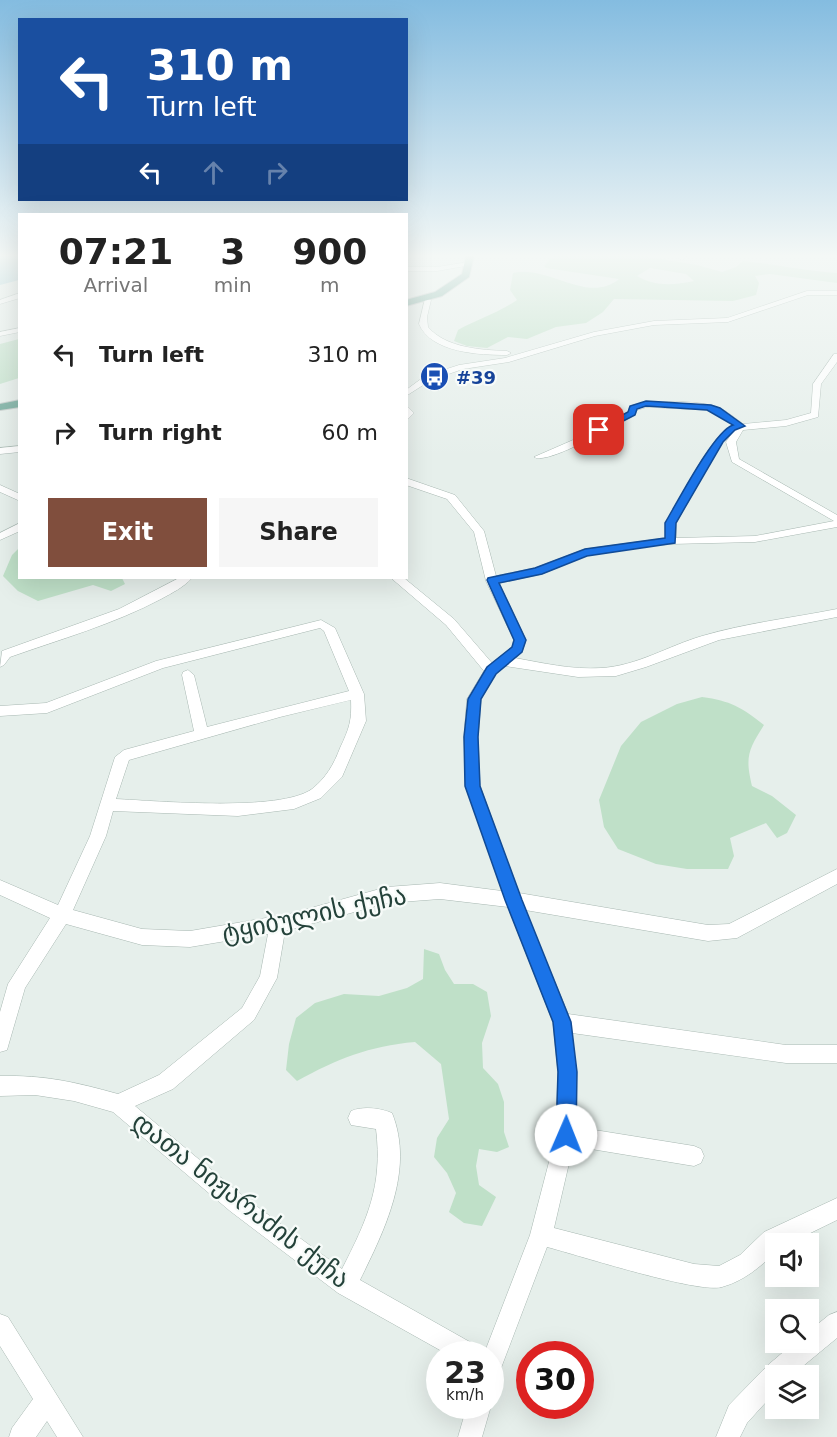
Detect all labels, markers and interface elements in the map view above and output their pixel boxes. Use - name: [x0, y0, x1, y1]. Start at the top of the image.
- text: 310 m: [147, 41, 293, 90]
- icon: left: [48, 42, 126, 120]
- text: Turn left: [147, 91, 257, 122]
- icon: left: [134, 156, 167, 189]
- icon: ahead: [197, 156, 230, 189]
- icon: right: [260, 156, 293, 189]
- text: 07:21: [59, 231, 173, 272]
- text: 3: [220, 231, 245, 272]
- text: 900: [292, 231, 367, 272]
- text: Arrival: [83, 273, 148, 297]
- text: min: [214, 273, 252, 297]
- text: m: [320, 273, 340, 297]
- icon: left: [48, 338, 81, 371]
- text: Turn left: [99, 342, 204, 367]
- text: 310 m: [308, 342, 378, 367]
- bus stop icon: #39: [419, 361, 451, 393]
- place label: #39: [456, 367, 496, 388]
- pin: [573, 404, 624, 455]
- icon: arrive: [582, 413, 615, 446]
- icon: right: [48, 416, 81, 449]
- text: Turn right: [99, 420, 222, 445]
- text: 60 m: [322, 420, 378, 445]
- button: Exit: [48, 498, 207, 567]
- button: Share: [219, 498, 378, 567]
- street label: ტყიბულის ქუჩა: [219, 880, 409, 948]
- position arrow: [534, 1103, 598, 1167]
- street label: დათა ნიჟარაძის ქუჩა: [127, 1106, 355, 1294]
- map controls: [765, 1233, 819, 1419]
- button: sound: [765, 1233, 819, 1287]
- button: search: [765, 1299, 819, 1353]
- speed limit sign: 30: [516, 1341, 594, 1419]
- text: 23: [444, 1355, 486, 1390]
- button: layers: [765, 1365, 819, 1419]
- text: km/h: [446, 1386, 484, 1404]

